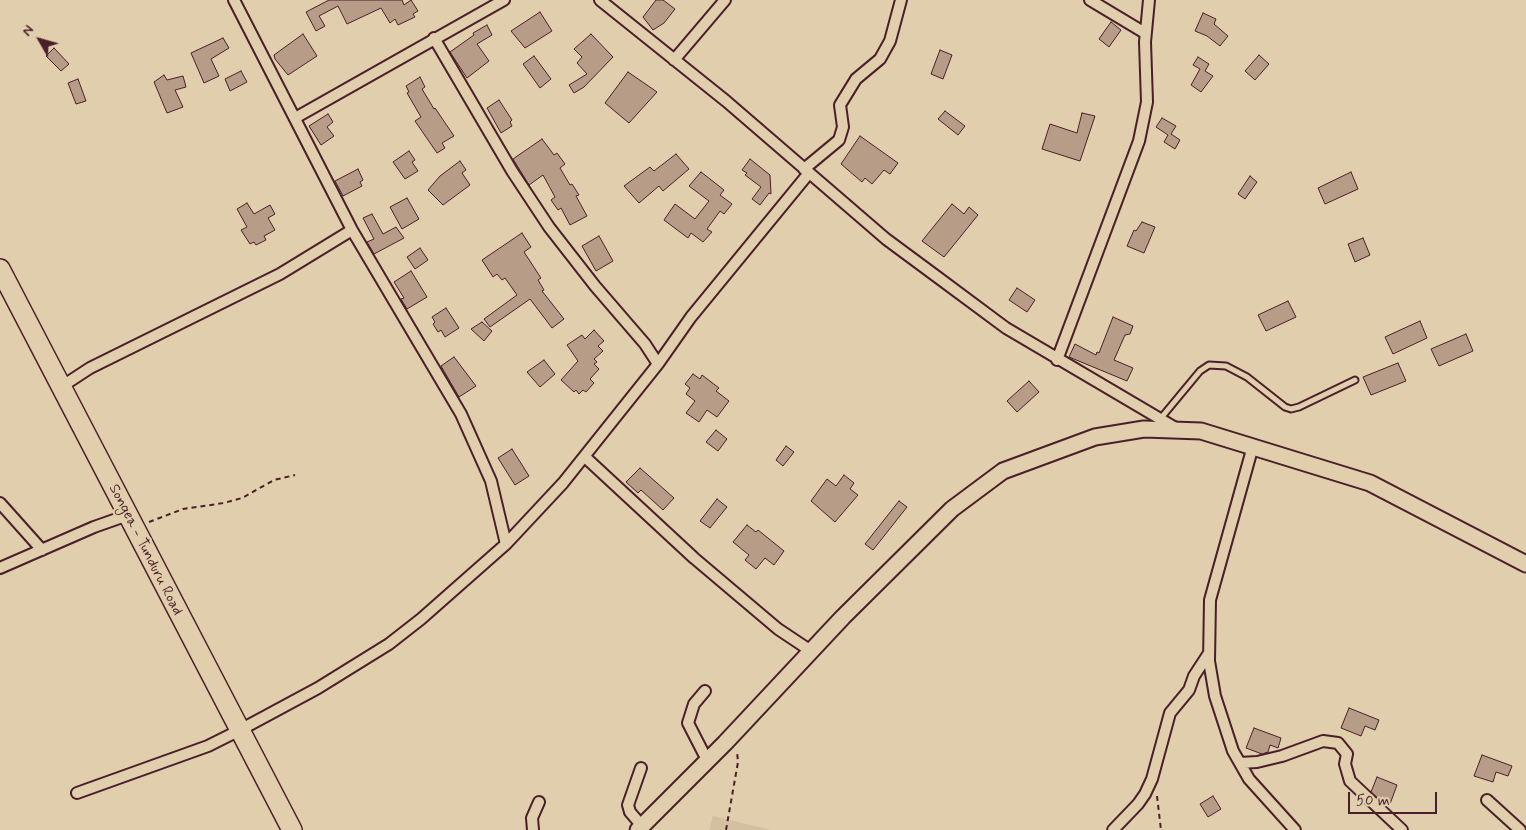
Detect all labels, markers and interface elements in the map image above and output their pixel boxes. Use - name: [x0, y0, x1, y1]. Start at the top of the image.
- north arrow: [15, 15, 65, 65]
- text: N: [18, 22, 38, 40]
- street label: Songea - Tunduru Road: [104, 481, 186, 619]
- scale bar: [1351, 782, 1440, 814]
- text: 50 m: [1356, 791, 1390, 811]

